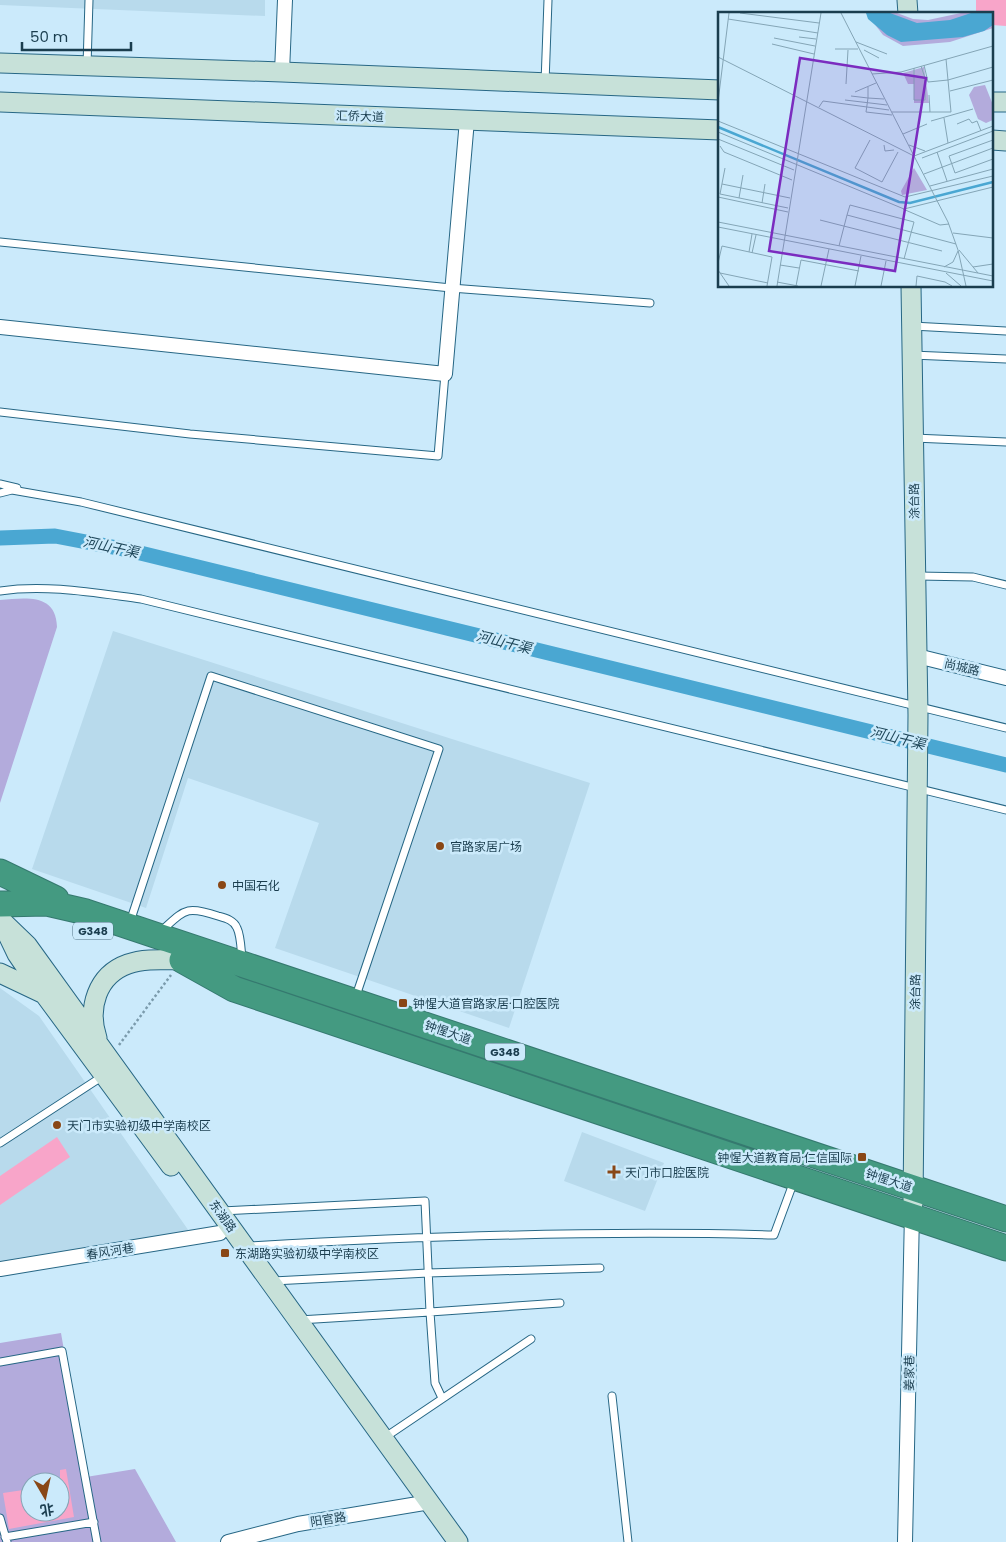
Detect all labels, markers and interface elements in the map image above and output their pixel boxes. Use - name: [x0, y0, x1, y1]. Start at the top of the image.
- inset map: [718, 12, 994, 288]
- scale bar: [22, 20, 131, 52]
- text: 50 m: [30, 26, 68, 47]
- street label: 汇侨大道: [336, 107, 384, 125]
- street label: 涂台路: [905, 483, 923, 519]
- water label: 河山干渠: [82, 531, 142, 563]
- water label: 河山干渠: [474, 626, 536, 659]
- street label: 尚城路: [943, 655, 981, 679]
- water label: 河山干渠: [868, 722, 930, 755]
- place label: 官路家居广场: [450, 838, 522, 855]
- marker: 官路家居广场: [434, 840, 446, 852]
- place label: 中国石化: [232, 877, 280, 894]
- marker: 中国石化: [216, 879, 228, 891]
- road number: G348: [73, 922, 113, 939]
- street label: 涂台路: [906, 974, 924, 1010]
- place label: 钟惺大道官路家居·口腔医院: [413, 995, 560, 1012]
- marker: 钟惺大道官路家居·口腔医院: [397, 997, 409, 1009]
- street label: 钟惺大道: [423, 1016, 473, 1048]
- road number: G348: [485, 1044, 525, 1060]
- place label: 天门市实验初级中学南校区: [67, 1117, 211, 1134]
- marker: 天门市实验初级中学南校区: [51, 1119, 63, 1131]
- place label: 钟惺大道教育局·仁信国际: [717, 1149, 852, 1166]
- marker: 钟惺大道教育局·仁信国际: [856, 1151, 868, 1163]
- place label: 天门市口腔医院: [625, 1164, 709, 1181]
- street label: 钟惺大道: [864, 1164, 914, 1196]
- marker: 天门市口腔医院: [607, 1165, 621, 1179]
- street label: 东湖路: [206, 1196, 240, 1236]
- street label: 春风河巷: [85, 1239, 135, 1263]
- place label: 东湖路实验初级中学南校区: [235, 1245, 379, 1262]
- marker: 东湖路实验初级中学南校区: [219, 1247, 231, 1259]
- street label: 姜家巷: [900, 1355, 918, 1391]
- north arrow: [20, 1472, 70, 1522]
- text: 北: [39, 1499, 56, 1521]
- street label: 阳官路: [309, 1508, 347, 1530]

